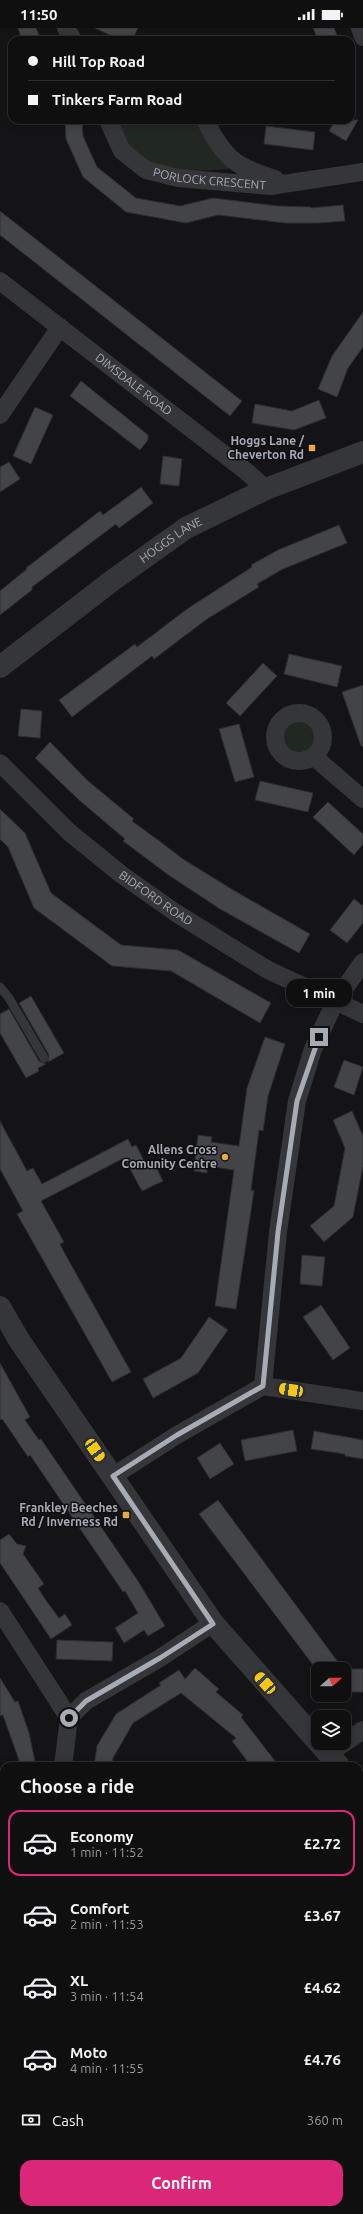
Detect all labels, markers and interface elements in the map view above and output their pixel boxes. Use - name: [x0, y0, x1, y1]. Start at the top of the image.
- text: 11:50: [20, 6, 58, 23]
- text: Hill Top Road: [52, 53, 145, 70]
- text: Tinkers Farm Road: [52, 91, 182, 108]
- street label: PORLOCK CRESCENT: [152, 165, 267, 192]
- street label: DIMSDALE ROAD: [93, 350, 175, 418]
- place label: Hoggs Lane / Cheverton Rd: [227, 434, 305, 461]
- marker: Hoggs Lane / Cheverton Rd: [307, 443, 317, 453]
- street label: HOGGS LANE: [137, 514, 204, 565]
- street label: BIDFORD ROAD: [117, 868, 195, 928]
- callout: 1 min: [286, 979, 352, 1007]
- text: 1 min: [303, 986, 335, 1000]
- route end: [310, 1028, 328, 1046]
- place label: Allens Cross Comunity Centre: [122, 1143, 217, 1170]
- marker: Allens Cross Comunity Centre: [220, 1152, 230, 1162]
- car: [278, 1382, 304, 1398]
- car: [83, 1437, 107, 1463]
- place label: Frankley Beeches Rd / Inverness Rd: [19, 1501, 118, 1528]
- marker: Frankley Beeches Rd / Inverness Rd: [121, 1510, 131, 1520]
- north arrow: [311, 1662, 351, 1702]
- map controls: [311, 1662, 351, 1750]
- car: [253, 1670, 277, 1696]
- route start: [60, 1709, 78, 1727]
- button: layers: [311, 1710, 351, 1750]
- text: Choose a ride: [20, 1776, 134, 1796]
- icon: car: [22, 1825, 58, 1861]
- text: Economy: [70, 1828, 134, 1845]
- text: £2.72: [303, 1835, 341, 1852]
- text: 1 min · 11:52: [70, 1845, 144, 1859]
- icon: car: [22, 1897, 58, 1933]
- text: Comfort: [70, 1900, 129, 1917]
- text: £3.67: [303, 1907, 341, 1924]
- text: 2 min · 11:53: [70, 1917, 144, 1931]
- icon: car: [22, 1969, 58, 2005]
- text: XL: [70, 1972, 88, 1989]
- text: £4.62: [303, 1979, 341, 1996]
- text: 3 min · 11:54: [70, 1989, 144, 2003]
- icon: car: [22, 2041, 58, 2077]
- text: Moto: [70, 2044, 108, 2061]
- text: £4.76: [303, 2051, 341, 2068]
- text: 4 min · 11:55: [70, 2061, 144, 2075]
- icon: cash: [20, 2109, 42, 2131]
- text: Cash: [52, 2112, 84, 2129]
- text: 360 m: [307, 2113, 343, 2127]
- button: Confirm: [20, 2160, 343, 2206]

